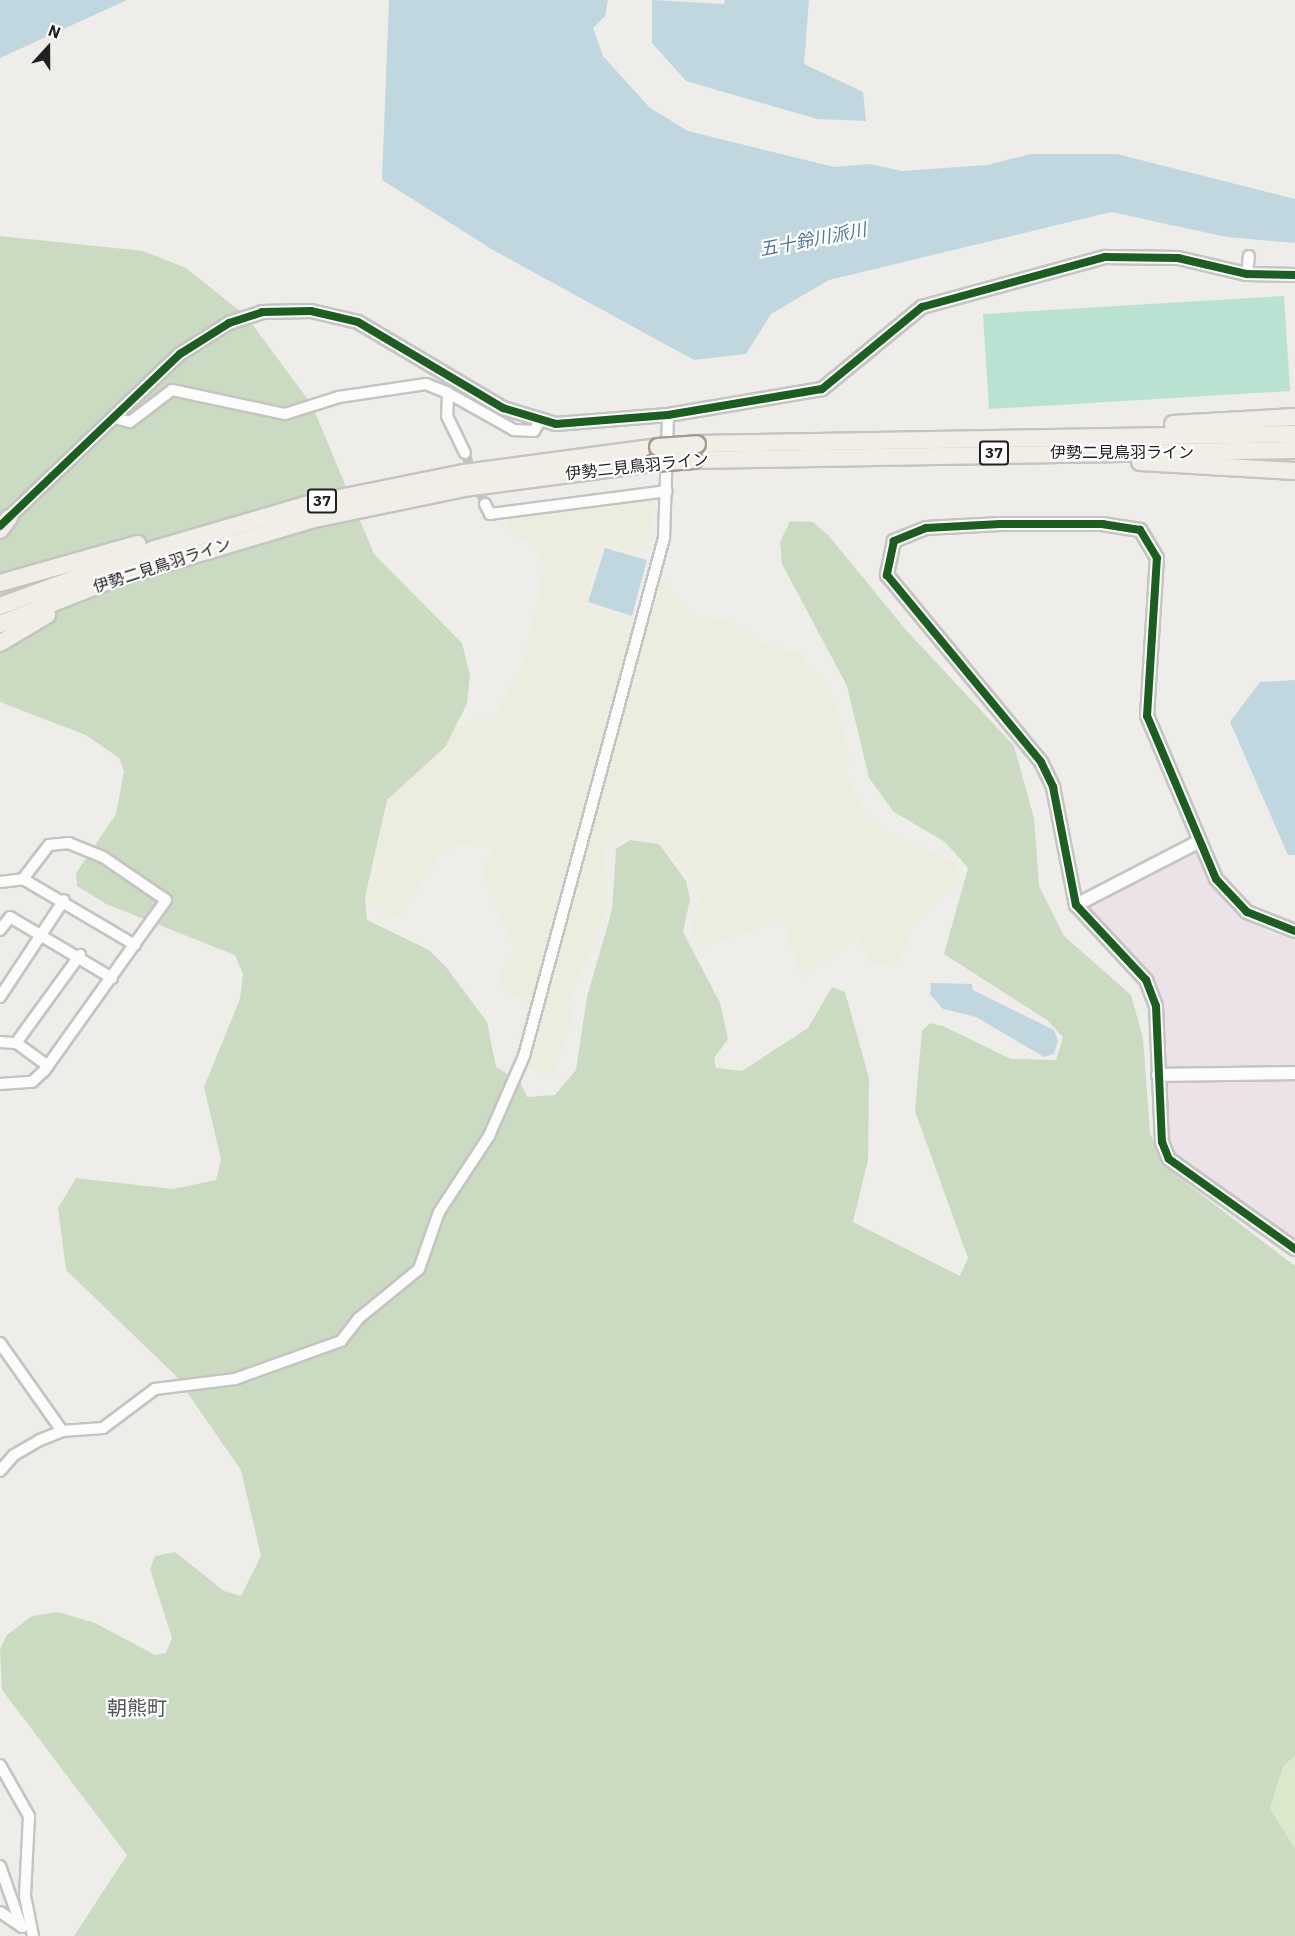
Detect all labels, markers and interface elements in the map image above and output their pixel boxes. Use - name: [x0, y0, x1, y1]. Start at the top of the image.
- north arrow: [18, 18, 78, 78]
- text: N: [45, 20, 63, 43]
- water label: 五十鈴川派川: [758, 219, 868, 261]
- road number: 37: [979, 441, 1009, 465]
- street label: 伊勢二見鳥羽ライン: [1050, 442, 1194, 462]
- street label: 伊勢二見鳥羽ライン: [564, 449, 710, 483]
- road number: 37: [307, 489, 337, 513]
- street label: 伊勢二見鳥羽ライン: [91, 534, 233, 596]
- district label: 朝熊町: [107, 1695, 167, 1719]

